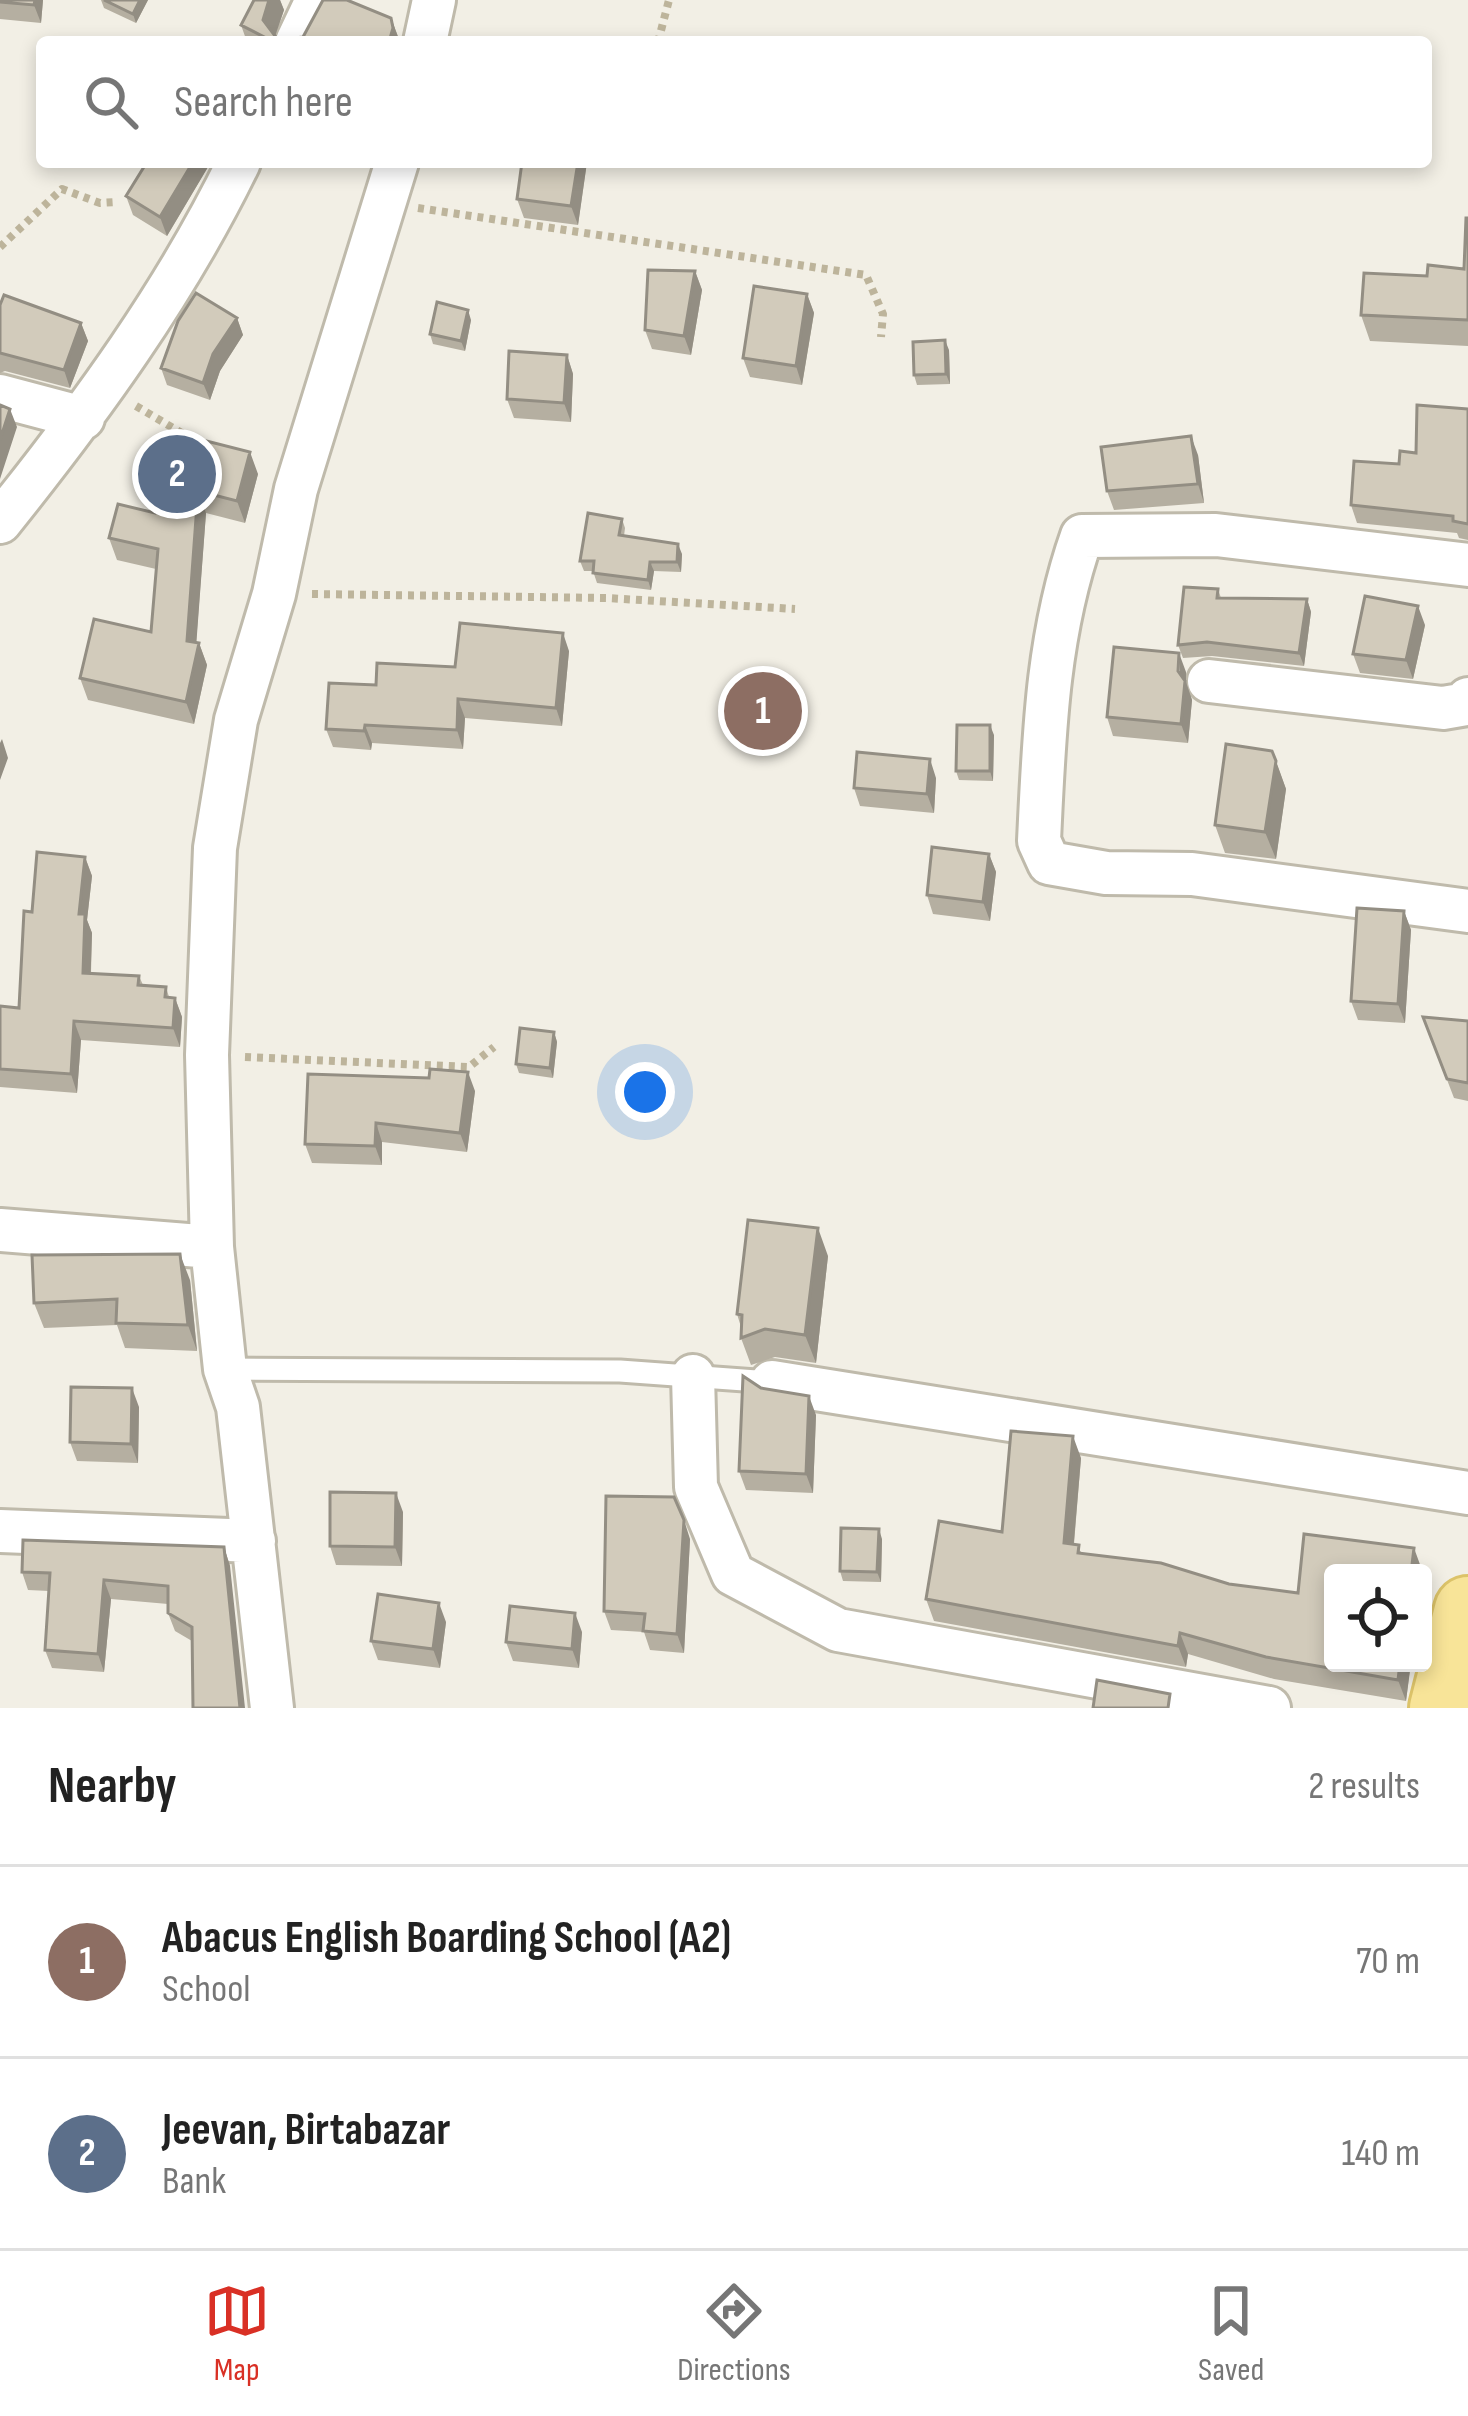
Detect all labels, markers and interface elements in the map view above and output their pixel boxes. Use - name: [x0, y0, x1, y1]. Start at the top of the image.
- search box: [36, 36, 1432, 168]
- icon: search: [78, 69, 144, 135]
- text: Search here: [174, 75, 353, 130]
- pin: 2: [138, 429, 216, 519]
- pin: 1: [724, 666, 802, 756]
- your location: [615, 1062, 675, 1122]
- map controls: [1324, 1564, 1432, 1672]
- button: locate: [1324, 1564, 1432, 1672]
- text: Nearby: [48, 1756, 177, 1817]
- text: 2 results: [1308, 1763, 1420, 1810]
- text: Abacus English Boarding School (A2): [162, 1911, 731, 1966]
- text: 1: [79, 1938, 95, 1985]
- text: 70 m: [1356, 1938, 1420, 1985]
- text: School: [162, 1966, 251, 2013]
- text: Jeevan, Birtabazar: [162, 2103, 450, 2158]
- text: 2: [78, 2130, 96, 2177]
- text: 140 m: [1341, 2130, 1420, 2177]
- text: Bank: [162, 2158, 226, 2205]
- tab: Map: [204, 2278, 270, 2390]
- tab: Directions: [677, 2278, 791, 2390]
- tab: Saved: [1198, 2278, 1264, 2390]

